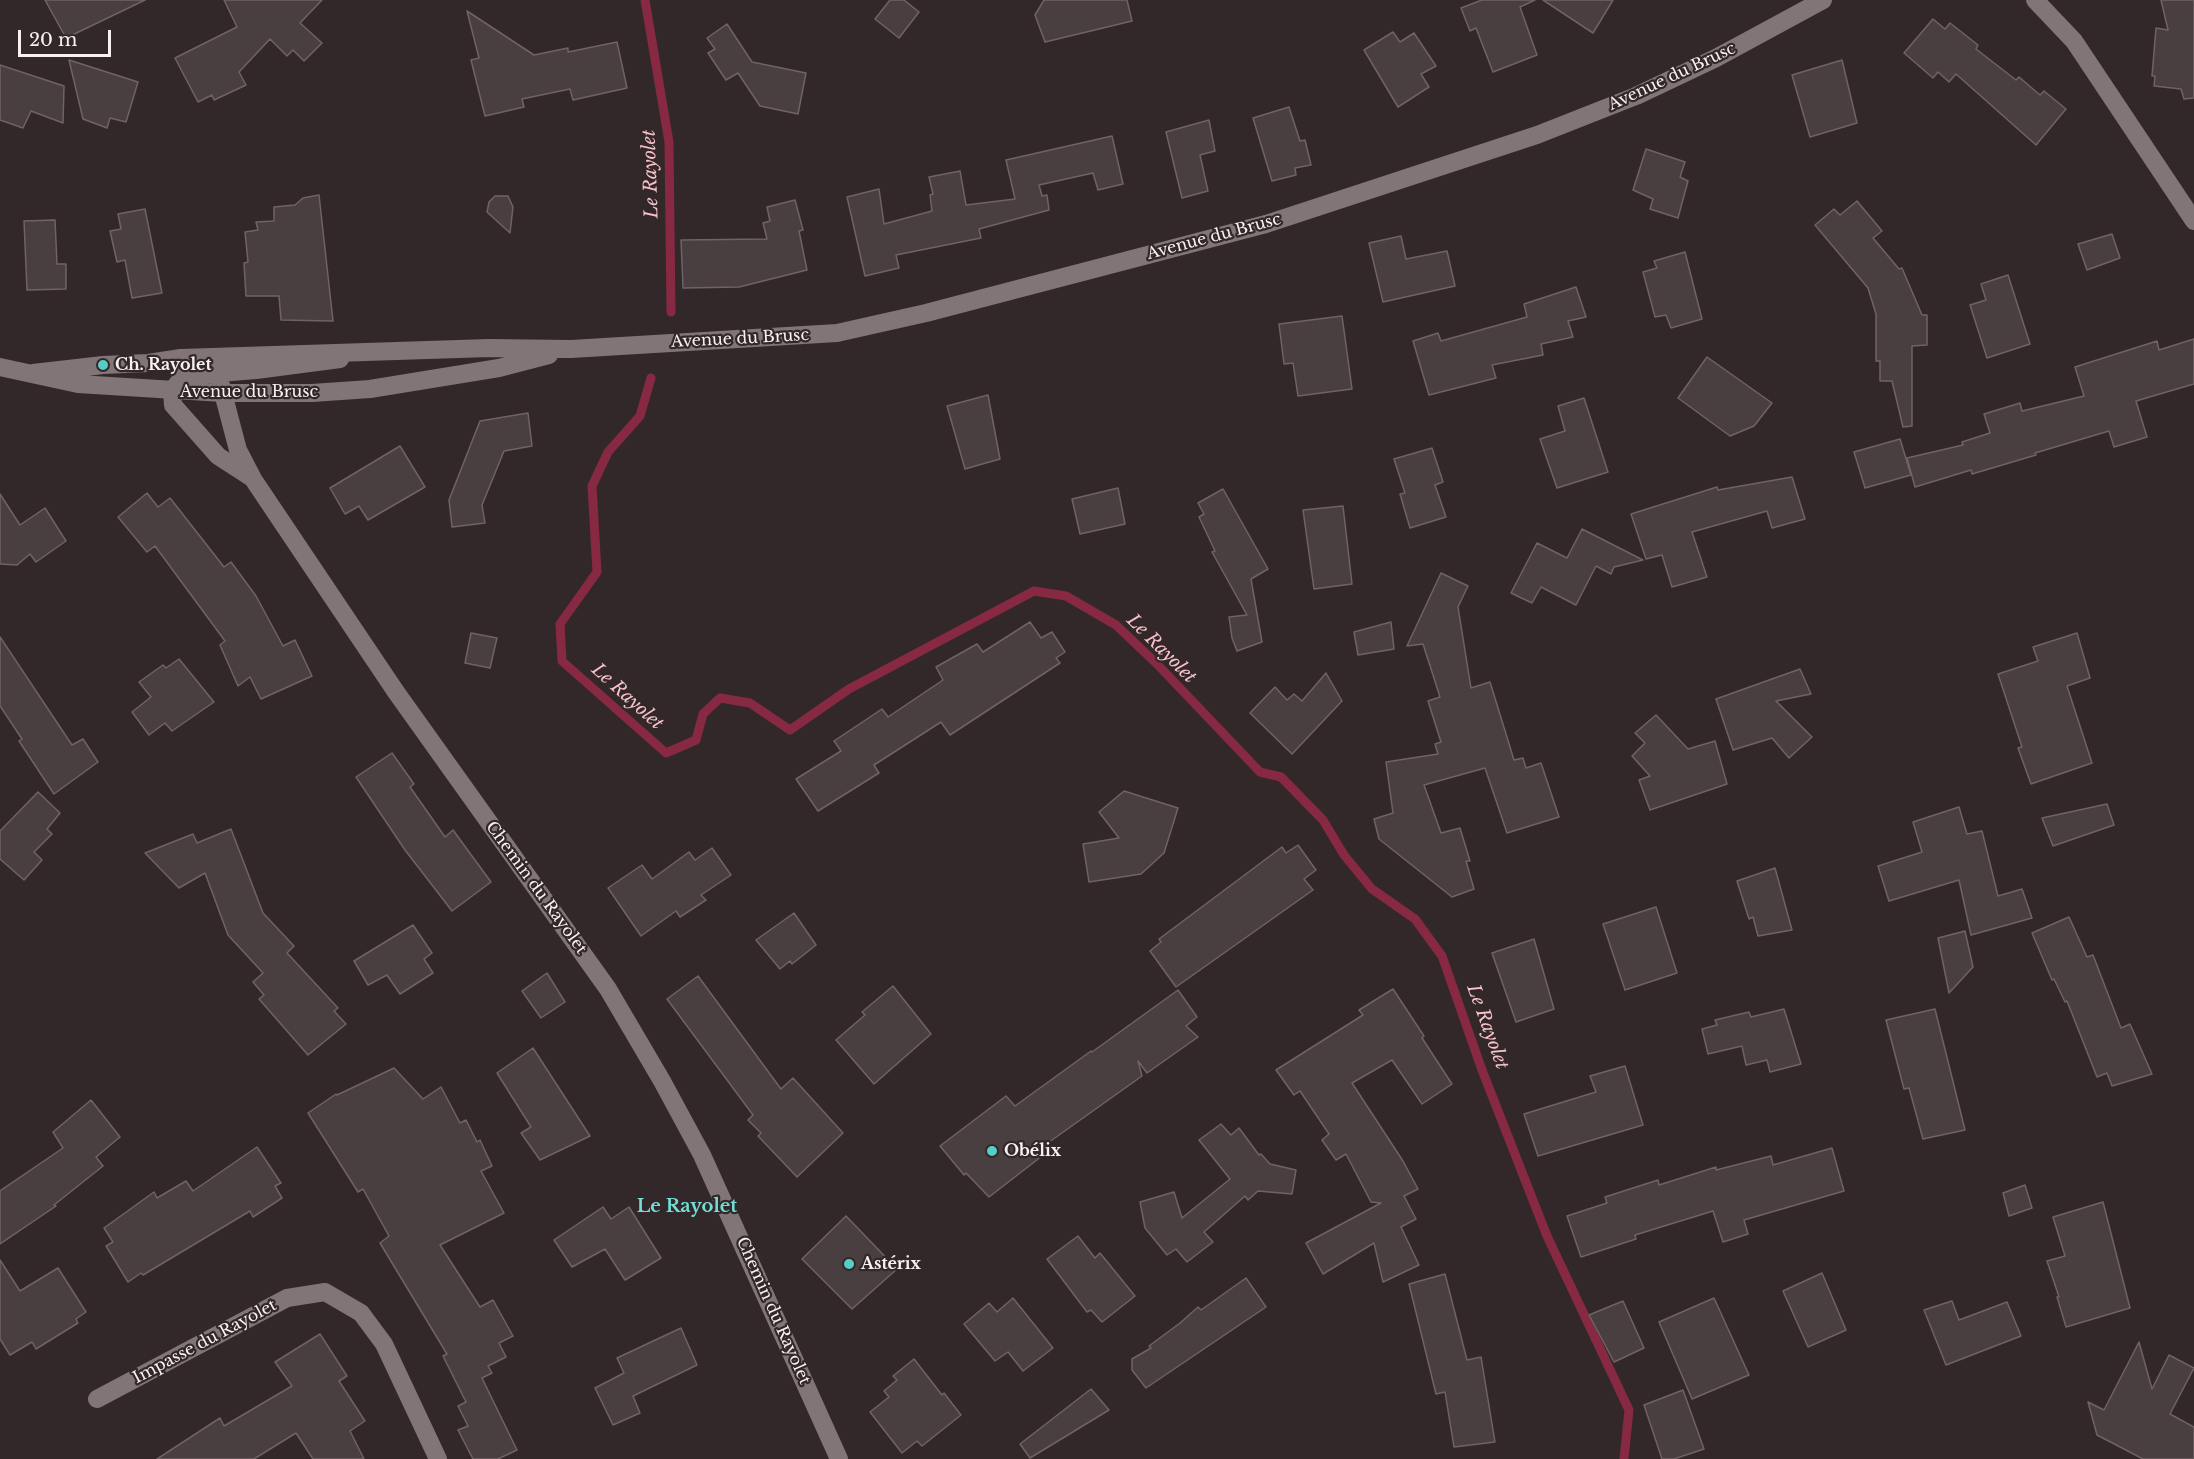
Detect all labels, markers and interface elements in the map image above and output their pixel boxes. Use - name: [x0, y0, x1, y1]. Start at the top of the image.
- scale bar: [21, 18, 114, 56]
- text: 20 m: [29, 29, 77, 51]
- street label: Avenue du Brusc: [1605, 39, 1739, 115]
- water label: Le Rayolet: [639, 129, 663, 219]
- street label: Avenue du Brusc: [1145, 210, 1283, 264]
- street label: Avenue du Brusc: [671, 326, 809, 352]
- place label: Ch. Rayolet: [115, 355, 212, 375]
- marker: Ch. Rayolet: [96, 358, 110, 372]
- street label: Avenue du Brusc: [180, 382, 318, 402]
- water label: Le Rayolet: [1122, 610, 1200, 688]
- water label: Le Rayolet: [587, 659, 667, 735]
- street label: Chemin du Rayolet: [481, 818, 591, 958]
- water label: Le Rayolet: [1462, 982, 1512, 1072]
- place label: Obélix: [1004, 1141, 1061, 1161]
- marker: Obélix: [985, 1144, 999, 1158]
- district label: Le Rayolet: [637, 1196, 737, 1218]
- street label: Chemin du Rayolet: [732, 1234, 814, 1388]
- place label: Astérix: [861, 1254, 921, 1274]
- marker: Astérix: [842, 1257, 856, 1271]
- street label: Impasse du Rayolet: [130, 1296, 280, 1388]

